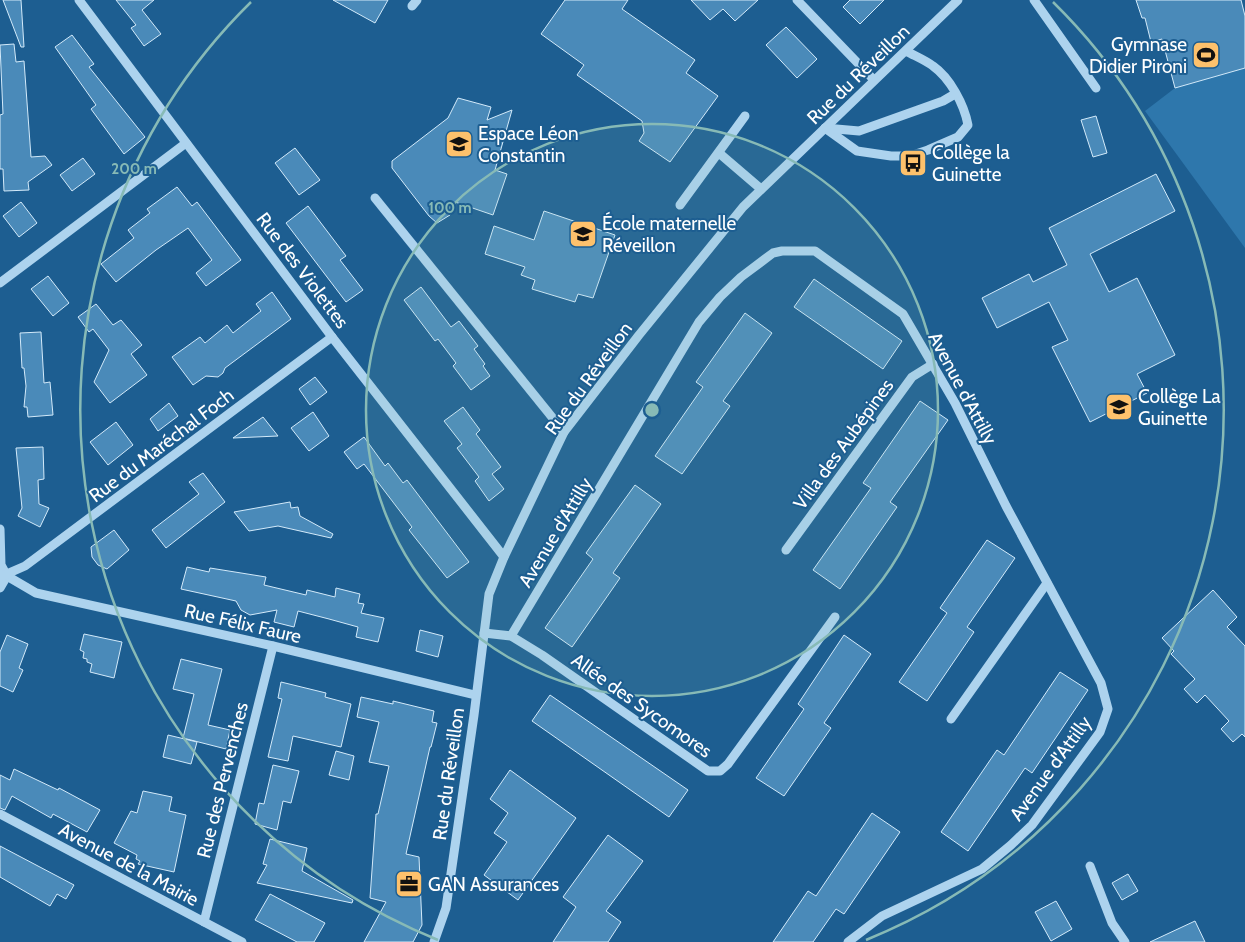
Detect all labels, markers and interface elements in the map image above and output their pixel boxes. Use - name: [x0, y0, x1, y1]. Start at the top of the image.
- street label: Rue du Réveillon: [802, 20, 914, 129]
- place label: Gymnase Didier Pironi: [1089, 33, 1187, 78]
- sports icon: Gymnase Didier Pironi: [1191, 40, 1221, 70]
- place label: Espace Léon Constantin: [478, 122, 579, 167]
- school or university icon: Espace Léon Constantin: [444, 129, 474, 159]
- place label: Collège la Guinette: [932, 141, 1010, 186]
- bus stop icon: Collège la Guinette: [898, 148, 928, 178]
- text: 200 m: [111, 160, 157, 178]
- text: 100 m: [428, 199, 472, 217]
- street label: Rue des Violettes: [252, 208, 354, 333]
- place label: École maternelle Réveillon: [602, 211, 736, 257]
- school or university icon: École maternelle Réveillon: [568, 219, 598, 249]
- street label: Rue du Réveillon: [540, 317, 637, 439]
- street label: Avenue d'Attilly: [923, 328, 1002, 449]
- street label: Villa des Aubépines: [788, 374, 899, 514]
- street label: Rue du Maréchal Foch: [84, 384, 238, 507]
- place label: Collège La Guinette: [1138, 385, 1221, 430]
- school or university icon: Collège La Guinette: [1104, 392, 1134, 422]
- centre of rings: [643, 401, 661, 419]
- street label: Avenue d'Attilly: [514, 473, 597, 591]
- street label: Rue Félix Faure: [182, 599, 304, 648]
- street label: Allée des Sycomores: [567, 648, 716, 763]
- street label: Rue des Pervenches: [192, 700, 253, 861]
- street label: Rue du Réveillon: [428, 706, 469, 842]
- street label: Avenue d'Attilly: [1005, 711, 1096, 825]
- street label: Avenue de la Mairie: [55, 818, 203, 911]
- office icon: GAN Assurances: [394, 869, 424, 899]
- place label: GAN Assurances: [428, 873, 559, 896]

